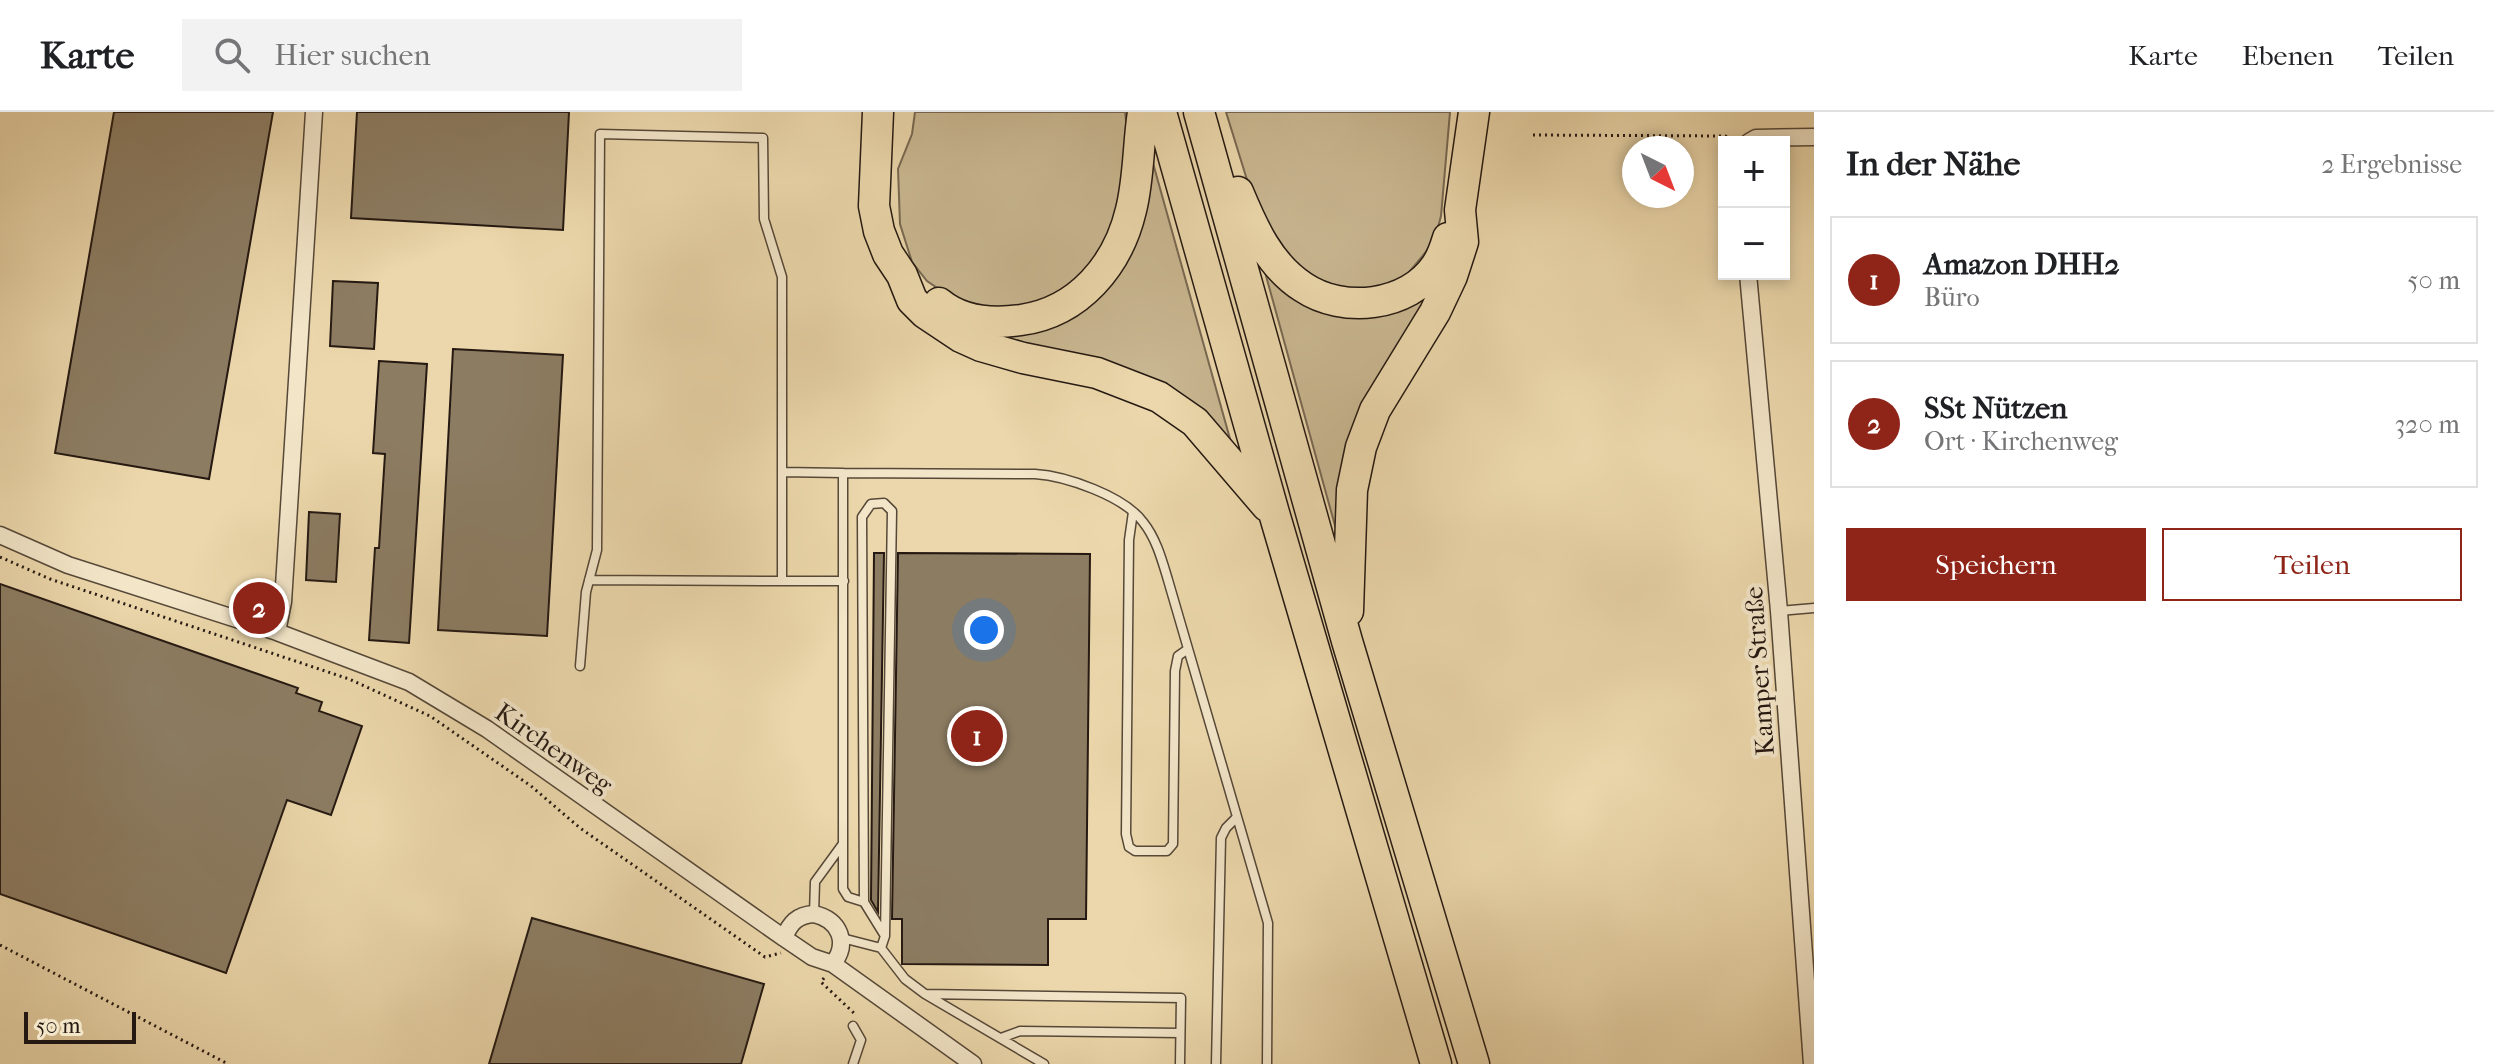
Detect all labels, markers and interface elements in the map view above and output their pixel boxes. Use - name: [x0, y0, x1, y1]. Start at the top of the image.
- search box: [182, 19, 742, 91]
- text: Karte: [40, 33, 134, 78]
- icon: search: [210, 33, 254, 77]
- text: Hier suchen: [274, 38, 431, 73]
- text: Karte: [2128, 39, 2198, 72]
- text: Ebenen: [2242, 39, 2334, 72]
- text: Teilen: [2378, 39, 2454, 72]
- north arrow: [1622, 136, 1694, 208]
- map controls: [1718, 136, 1790, 280]
- button: +: [1718, 136, 1790, 208]
- text: In der Nähe: [1846, 144, 2020, 184]
- text: 2 Ergebnisse: [2321, 149, 2462, 180]
- button: −: [1718, 208, 1790, 280]
- text: Amazon DHH2: [1924, 247, 2120, 282]
- text: 1: [1869, 265, 1879, 296]
- text: 50 m: [2407, 265, 2460, 296]
- text: Büro: [1924, 282, 1980, 313]
- text: SSt Nützen: [1924, 391, 2067, 426]
- text: 2: [1867, 409, 1881, 440]
- text: 320 m: [2394, 409, 2460, 440]
- text: Ort · Kirchenweg: [1924, 426, 2118, 457]
- button: Speichern: [1846, 528, 2146, 601]
- button: Teilen: [2162, 528, 2462, 601]
- pin: 2: [233, 578, 285, 638]
- street label: Kamper Straße: [1738, 585, 1781, 757]
- your location: [964, 610, 1004, 650]
- street label: Kirchenweg: [489, 697, 619, 801]
- pin: 1: [951, 706, 1003, 766]
- scale bar: [24, 1008, 136, 1044]
- text: 50 m: [36, 1013, 81, 1039]

